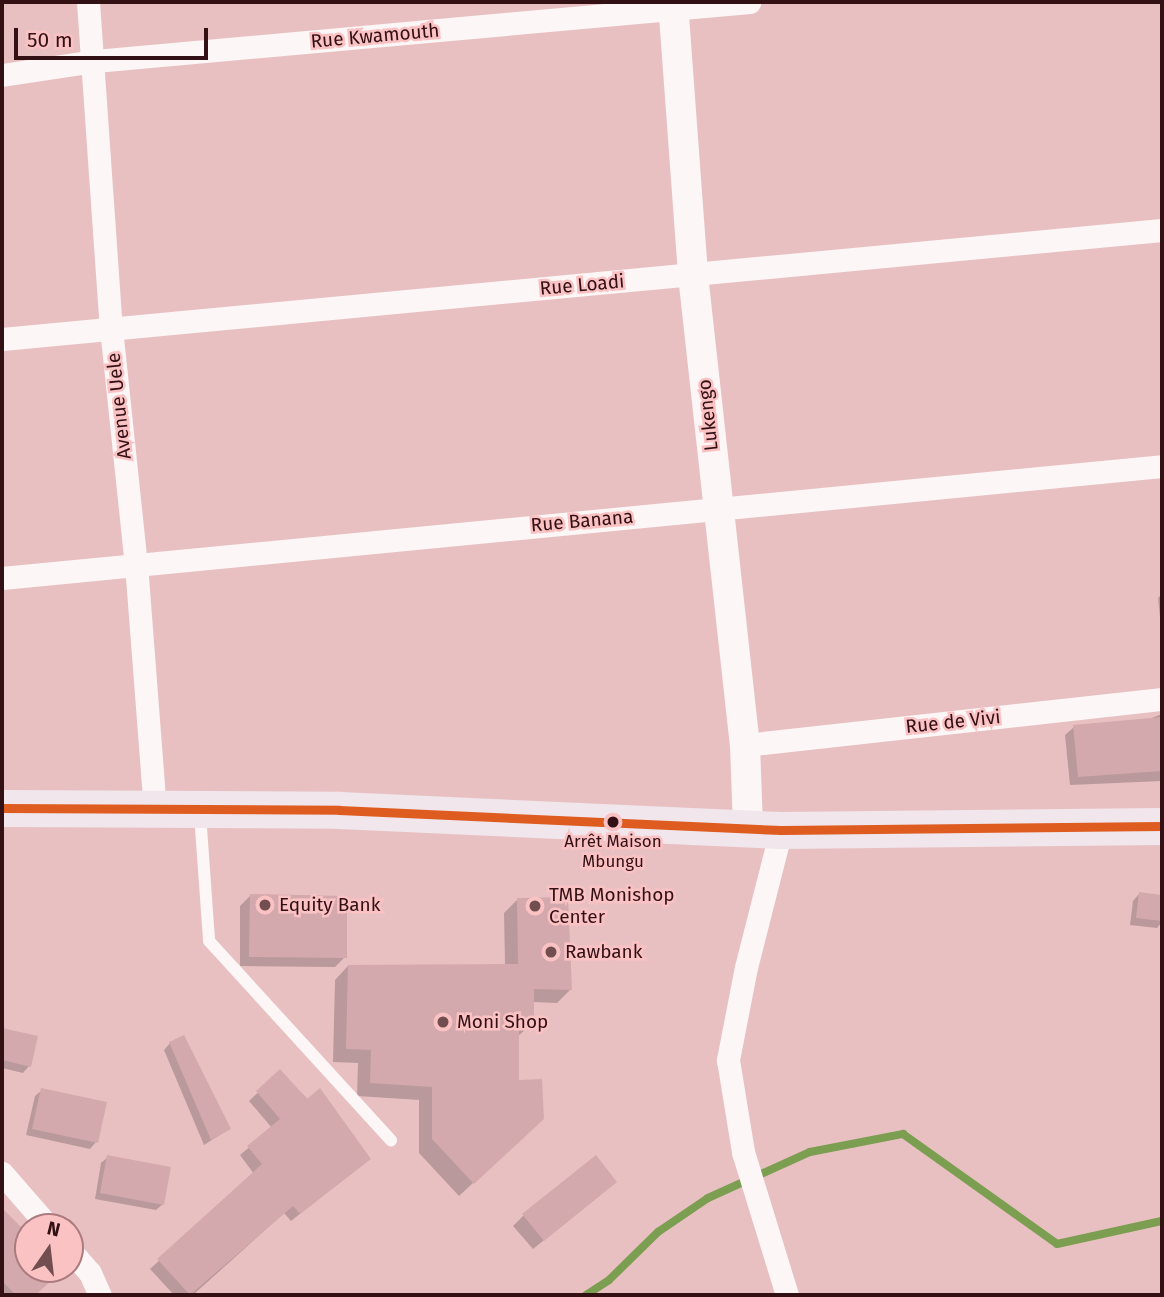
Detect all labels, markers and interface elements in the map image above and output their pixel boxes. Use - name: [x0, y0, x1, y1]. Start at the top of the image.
- scale bar: [18, 14, 212, 58]
- street label: Rue Kwamouth: [310, 19, 440, 53]
- text: 50 m: [27, 27, 73, 53]
- street label: Rue Loadi: [539, 270, 625, 300]
- street label: Avenue Uele: [102, 352, 136, 460]
- street label: Lukengo: [693, 378, 723, 452]
- street label: Rue Banana: [530, 505, 634, 537]
- street label: Rue de Vivi: [904, 706, 1002, 738]
- marker: Arrêt Maison Mbungu: [606, 815, 620, 829]
- place label: Arrêt Maison Mbungu: [564, 832, 662, 872]
- place label: TMB Monishop Center: [549, 884, 675, 928]
- place label: Equity Bank: [279, 894, 380, 916]
- marker: Equity Bank: [257, 897, 273, 913]
- marker: TMB Monishop Center: [527, 898, 543, 914]
- place label: Rawbank: [565, 941, 642, 963]
- marker: Rawbank: [543, 944, 559, 960]
- place label: Moni Shop: [457, 1011, 548, 1033]
- marker: Moni Shop: [435, 1014, 451, 1030]
- north arrow: [14, 1213, 84, 1283]
- text: N: [45, 1216, 63, 1242]

